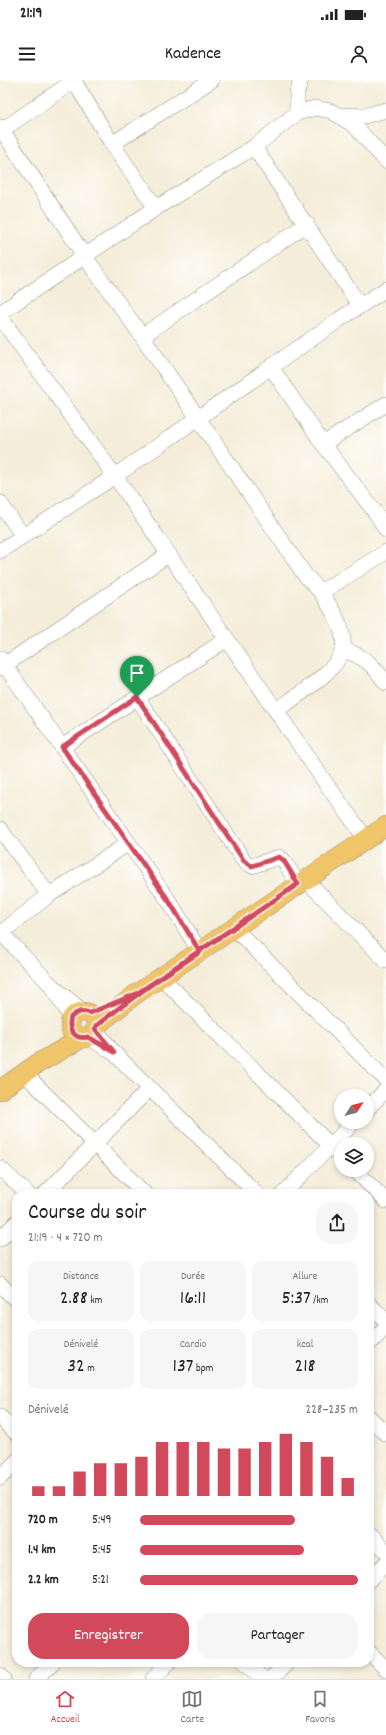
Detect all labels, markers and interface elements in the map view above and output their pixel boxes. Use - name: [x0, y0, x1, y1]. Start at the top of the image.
- text: 21:19: [20, 3, 43, 25]
- text: Kadence: [165, 42, 221, 67]
- icon: menu: [16, 43, 38, 65]
- icon: person: [348, 43, 370, 65]
- pin: [120, 656, 154, 697]
- icon: arrive: [126, 662, 148, 684]
- north arrow: [334, 1089, 374, 1129]
- map controls: [334, 1089, 374, 1177]
- button: layers: [334, 1137, 374, 1177]
- text: Course du soir: [28, 1198, 146, 1229]
- button: share: [316, 1202, 358, 1244]
- text: 21:19 · 4 × 720 m: [28, 1229, 103, 1248]
- text: Distance: [63, 1269, 99, 1285]
- text: Durée: [181, 1269, 205, 1285]
- text: Allure: [293, 1269, 317, 1285]
- text: 2.88: [60, 1285, 88, 1313]
- text: 16:11: [180, 1285, 206, 1313]
- text: 5:37: [282, 1285, 311, 1313]
- text: km: [88, 1293, 102, 1309]
- text: /km: [311, 1293, 328, 1309]
- text: Dénivelé: [64, 1337, 98, 1353]
- text: Cardio: [180, 1337, 206, 1353]
- text: kcal: [297, 1337, 313, 1353]
- text: 32: [67, 1353, 85, 1381]
- text: 137: [173, 1353, 194, 1381]
- text: 218: [294, 1353, 316, 1381]
- text: m: [85, 1361, 95, 1377]
- text: bpm: [194, 1361, 213, 1377]
- text: Dénivelé: [28, 1401, 69, 1420]
- text: 228–235 m: [306, 1401, 358, 1420]
- text: 720 m: [28, 1511, 58, 1530]
- text: 5:49: [92, 1511, 112, 1530]
- text: 1.4 km: [28, 1541, 56, 1560]
- text: 5:45: [92, 1541, 112, 1560]
- text: 2.2 km: [28, 1571, 59, 1590]
- text: 5:21: [92, 1571, 109, 1590]
- button: Enregistrer: [28, 1613, 189, 1659]
- button: Partager: [197, 1613, 358, 1659]
- tab: Accueil: [51, 1688, 80, 1728]
- tab: Carte: [181, 1688, 204, 1728]
- tab: Favoris: [305, 1688, 335, 1728]

